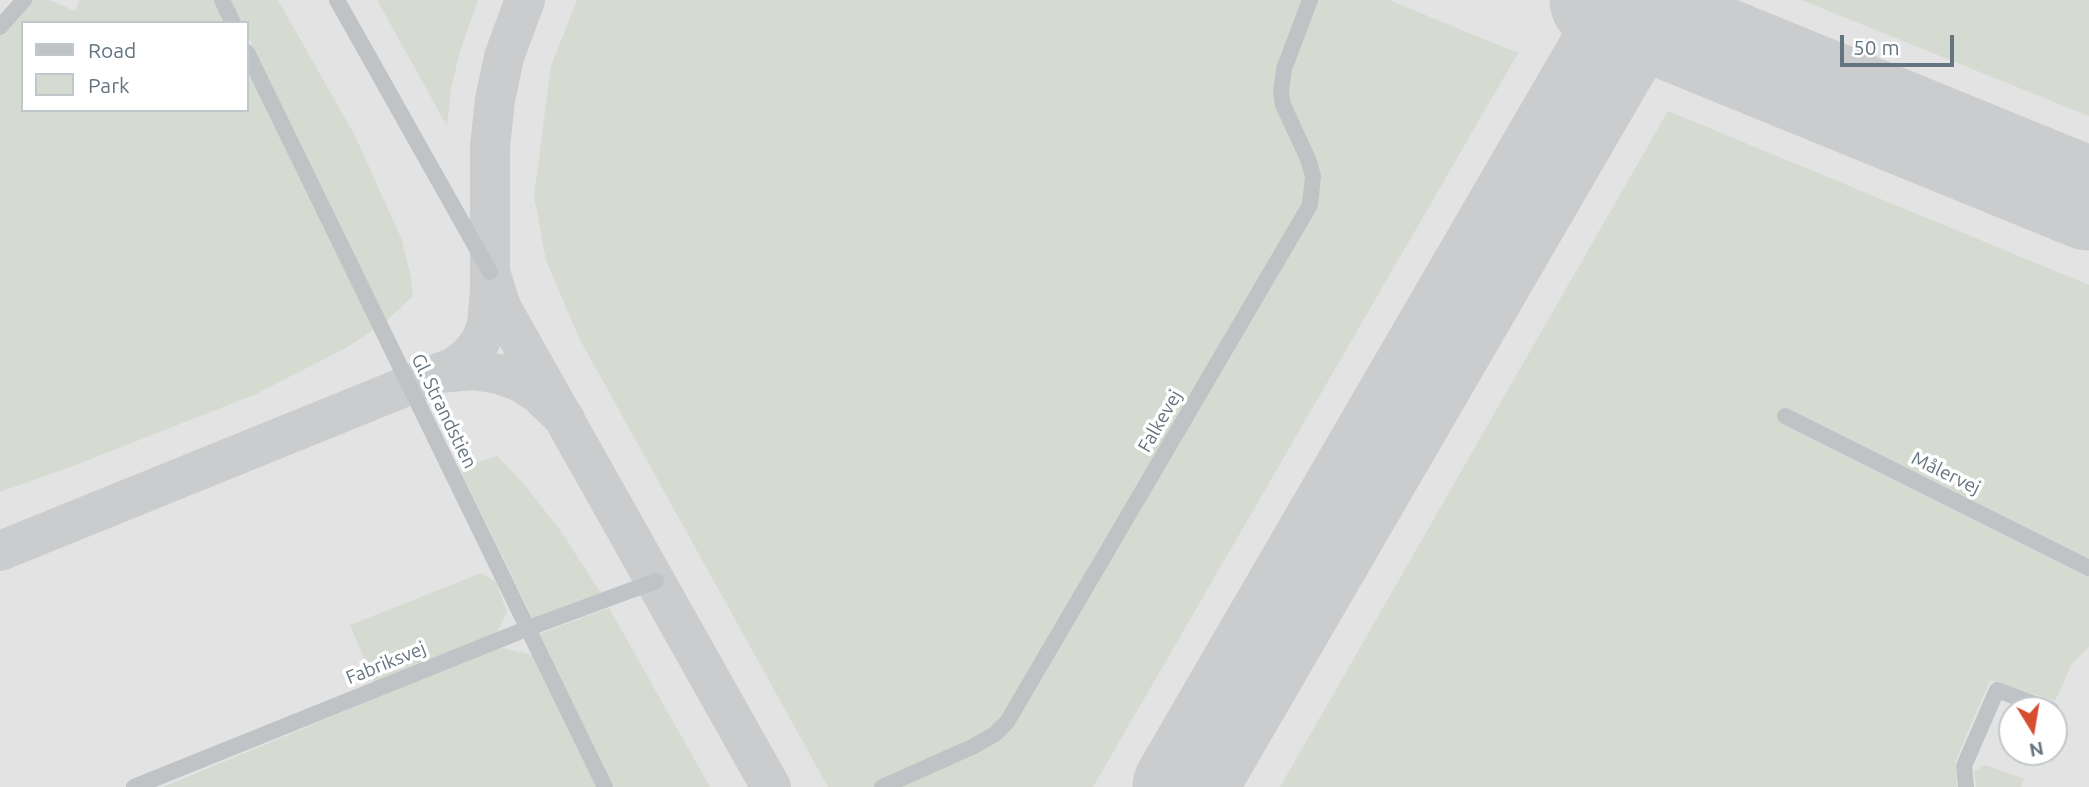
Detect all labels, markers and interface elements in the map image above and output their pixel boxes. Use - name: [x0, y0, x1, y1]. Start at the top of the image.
- legend: [21, 21, 248, 112]
- scale bar: [1844, 21, 1958, 65]
- text: 50 m: [1853, 35, 1900, 59]
- text: Road: [88, 38, 136, 62]
- text: Park: [88, 73, 130, 97]
- street label: Gl. Strandstien: [406, 350, 482, 472]
- street label: Falkevej: [1133, 386, 1187, 456]
- street label: Målervej: [1908, 447, 1984, 499]
- street label: Fabriksvej: [343, 637, 429, 689]
- north arrow: [1998, 696, 2068, 766]
- text: N: [2028, 737, 2046, 762]

